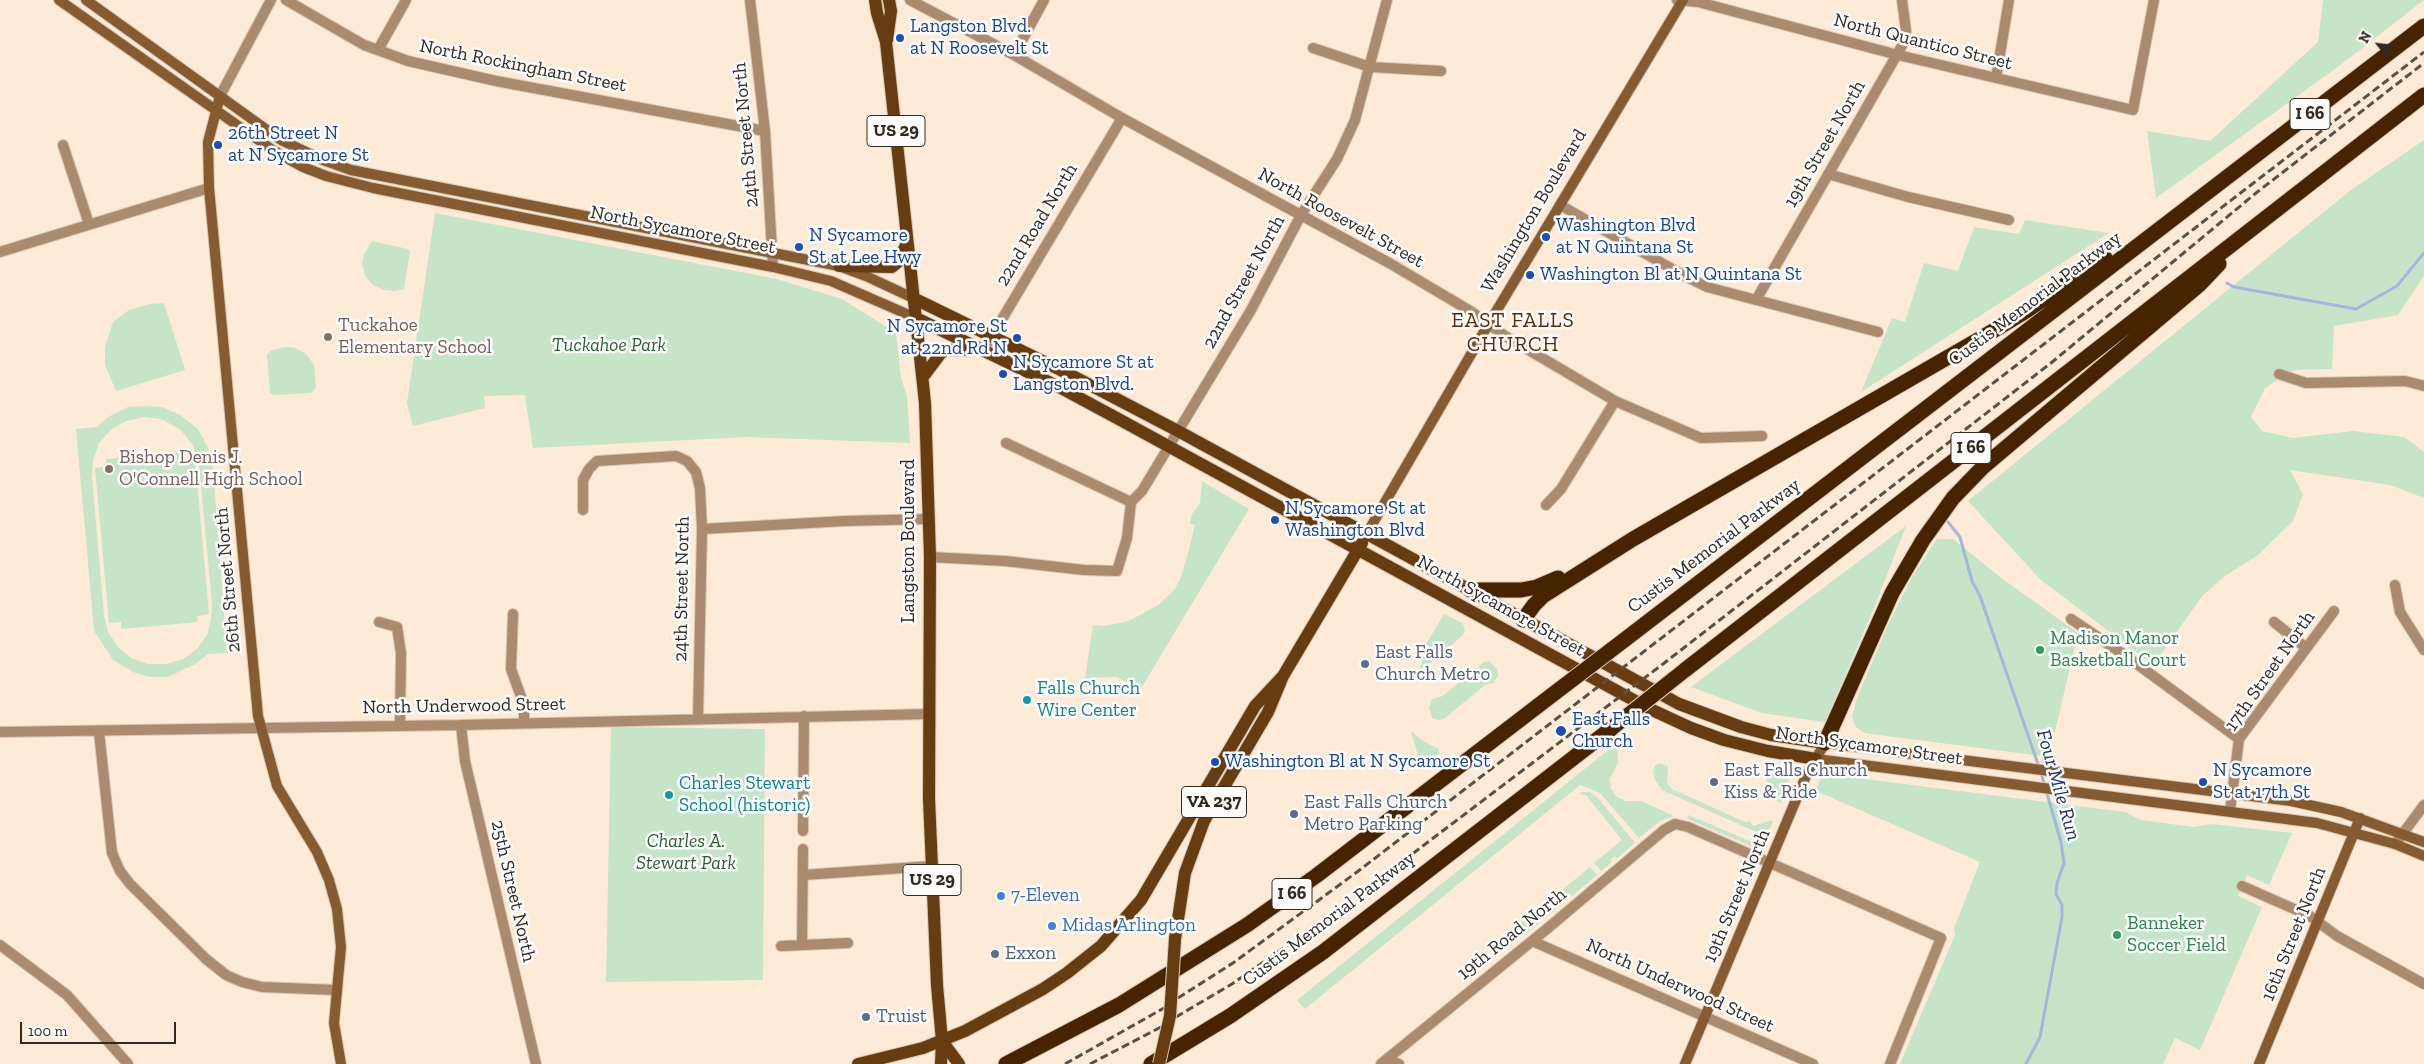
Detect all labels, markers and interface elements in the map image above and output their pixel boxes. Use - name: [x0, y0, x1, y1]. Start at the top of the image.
- street label: North Quantico Street: [1831, 9, 2015, 75]
- place label: Langston Blvd. at N Roosevelt St: [910, 16, 1049, 60]
- north arrow: [2354, 20, 2404, 70]
- text: N: [2355, 29, 2375, 46]
- marker: Langston Blvd. at N Roosevelt St: [894, 32, 906, 44]
- street label: North Rockingham Street: [418, 35, 628, 97]
- street label: 24th Street North: [728, 62, 764, 208]
- street label: 19th Street North: [1779, 76, 1871, 212]
- road number: I 66: [2290, 98, 2330, 130]
- road number: US 29: [867, 115, 925, 146]
- place label: 26th Street N at N Sycamore St: [228, 123, 369, 167]
- street label: Washington Boulevard: [1476, 125, 1592, 297]
- marker: 26th Street N at N Sycamore St: [212, 139, 224, 151]
- street label: 22nd Road North: [991, 159, 1083, 291]
- street label: North Roosevelt Street: [1254, 163, 1428, 273]
- street label: North Sycamore Street: [588, 201, 778, 259]
- street label: 22nd Street North: [1198, 211, 1290, 353]
- place label: Washington Blvd at N Quintana St: [1556, 215, 1696, 259]
- place label: N Sycamore St at Lee Hwy: [809, 225, 922, 269]
- street label: Custis Memorial Parkway: [1944, 227, 2126, 371]
- marker: Washington Blvd at N Quintana St: [1540, 231, 1552, 243]
- marker: N Sycamore St at Lee Hwy: [793, 241, 805, 253]
- place label: Washington Bl at N Quintana St: [1540, 264, 1802, 286]
- marker: Washington Bl at N Quintana St: [1524, 269, 1536, 281]
- district label: EAST FALLS CHURCH: [1450, 308, 1576, 358]
- place label: Tuckahoe Elementary School: [338, 315, 492, 359]
- place label: N Sycamore St at 22nd Rd N: [887, 316, 1007, 360]
- marker: Tuckahoe Elementary School: [322, 331, 334, 343]
- marker: N Sycamore St at 22nd Rd N: [1011, 332, 1023, 344]
- park label: Tuckahoe Park: [552, 335, 666, 357]
- place label: N Sycamore St at Langston Blvd.: [1013, 352, 1154, 396]
- marker: N Sycamore St at Langston Blvd.: [997, 368, 1009, 380]
- road number: I 66: [1951, 432, 1991, 463]
- place label: Bishop Denis J. O'Connell High School: [119, 447, 303, 491]
- street label: Langston Boulevard: [898, 459, 920, 623]
- marker: Bishop Denis J. O'Connell High School: [103, 463, 115, 475]
- street label: Custis Memorial Parkway: [1623, 474, 1805, 618]
- place label: N Sycamore St at Washington Blvd: [1285, 498, 1426, 542]
- street label: 26th Street North: [210, 507, 246, 653]
- marker: N Sycamore St at Washington Blvd: [1269, 514, 1281, 526]
- street label: 24th Street North: [669, 516, 695, 662]
- street label: North Sycamore Street: [1413, 550, 1589, 662]
- street label: 17th Street North: [2220, 607, 2320, 735]
- place label: Madison Manor Basketball Court: [2050, 628, 2186, 672]
- place label: East Falls Church Metro: [1375, 642, 1490, 686]
- marker: Madison Manor Basketball Court: [2034, 644, 2046, 656]
- marker: East Falls Church Metro: [1359, 658, 1371, 670]
- place label: Falls Church Wire Center: [1037, 678, 1140, 722]
- street label: North Underwood Street: [362, 693, 566, 719]
- marker: Falls Church Wire Center: [1021, 694, 1033, 706]
- place label: East Falls Church: [1572, 709, 1650, 753]
- street label: North Sycamore Street: [1774, 722, 1964, 770]
- marker: East Falls Church: [1554, 724, 1568, 738]
- water label: Four Mile Run: [2031, 727, 2085, 843]
- place label: Washington Bl at N Sycamore St: [1225, 751, 1490, 773]
- marker: Washington Bl at N Sycamore St: [1209, 756, 1221, 768]
- place label: East Falls Church Kiss & Ride: [1724, 760, 1867, 804]
- place label: N Sycamore St at 17th St: [2213, 760, 2312, 804]
- place label: Charles Stewart School (historic): [679, 773, 810, 817]
- marker: East Falls Church Kiss & Ride: [1708, 776, 1720, 788]
- marker: N Sycamore St at 17th St: [2197, 776, 2209, 788]
- road number: VA 237: [1182, 786, 1246, 818]
- marker: Charles Stewart School (historic): [663, 789, 675, 801]
- place label: East Falls Church Metro Parking: [1304, 792, 1447, 836]
- marker: East Falls Church Metro Parking: [1288, 808, 1300, 820]
- street label: 25th Street North: [486, 818, 540, 964]
- street label: 19th Street North: [1699, 826, 1775, 966]
- park label: Charles A. Stewart Park: [636, 831, 736, 875]
- street label: Custis Memorial Parkway: [1238, 847, 1420, 991]
- road number: US 29: [903, 864, 961, 896]
- street label: 16th Street North: [2257, 864, 2331, 1004]
- road number: I 66: [1272, 879, 1312, 910]
- street label: 19th Road North: [1453, 883, 1571, 985]
- place label: 7-Eleven: [1011, 885, 1080, 907]
- marker: 7-Eleven: [995, 890, 1007, 902]
- place label: Banneker Soccer Field: [2127, 913, 2226, 957]
- place label: Midas Arlington: [1062, 915, 1196, 937]
- marker: Midas Arlington: [1046, 920, 1058, 932]
- marker: Banneker Soccer Field: [2111, 929, 2123, 941]
- street label: North Underwood Street: [1582, 934, 1778, 1038]
- place label: Exxon: [1005, 943, 1056, 965]
- marker: Exxon: [989, 948, 1001, 960]
- place label: Truist: [876, 1006, 927, 1028]
- marker: Truist: [860, 1011, 872, 1023]
- scale bar: [22, 1012, 179, 1044]
- text: 100 m: [28, 1022, 67, 1040]

